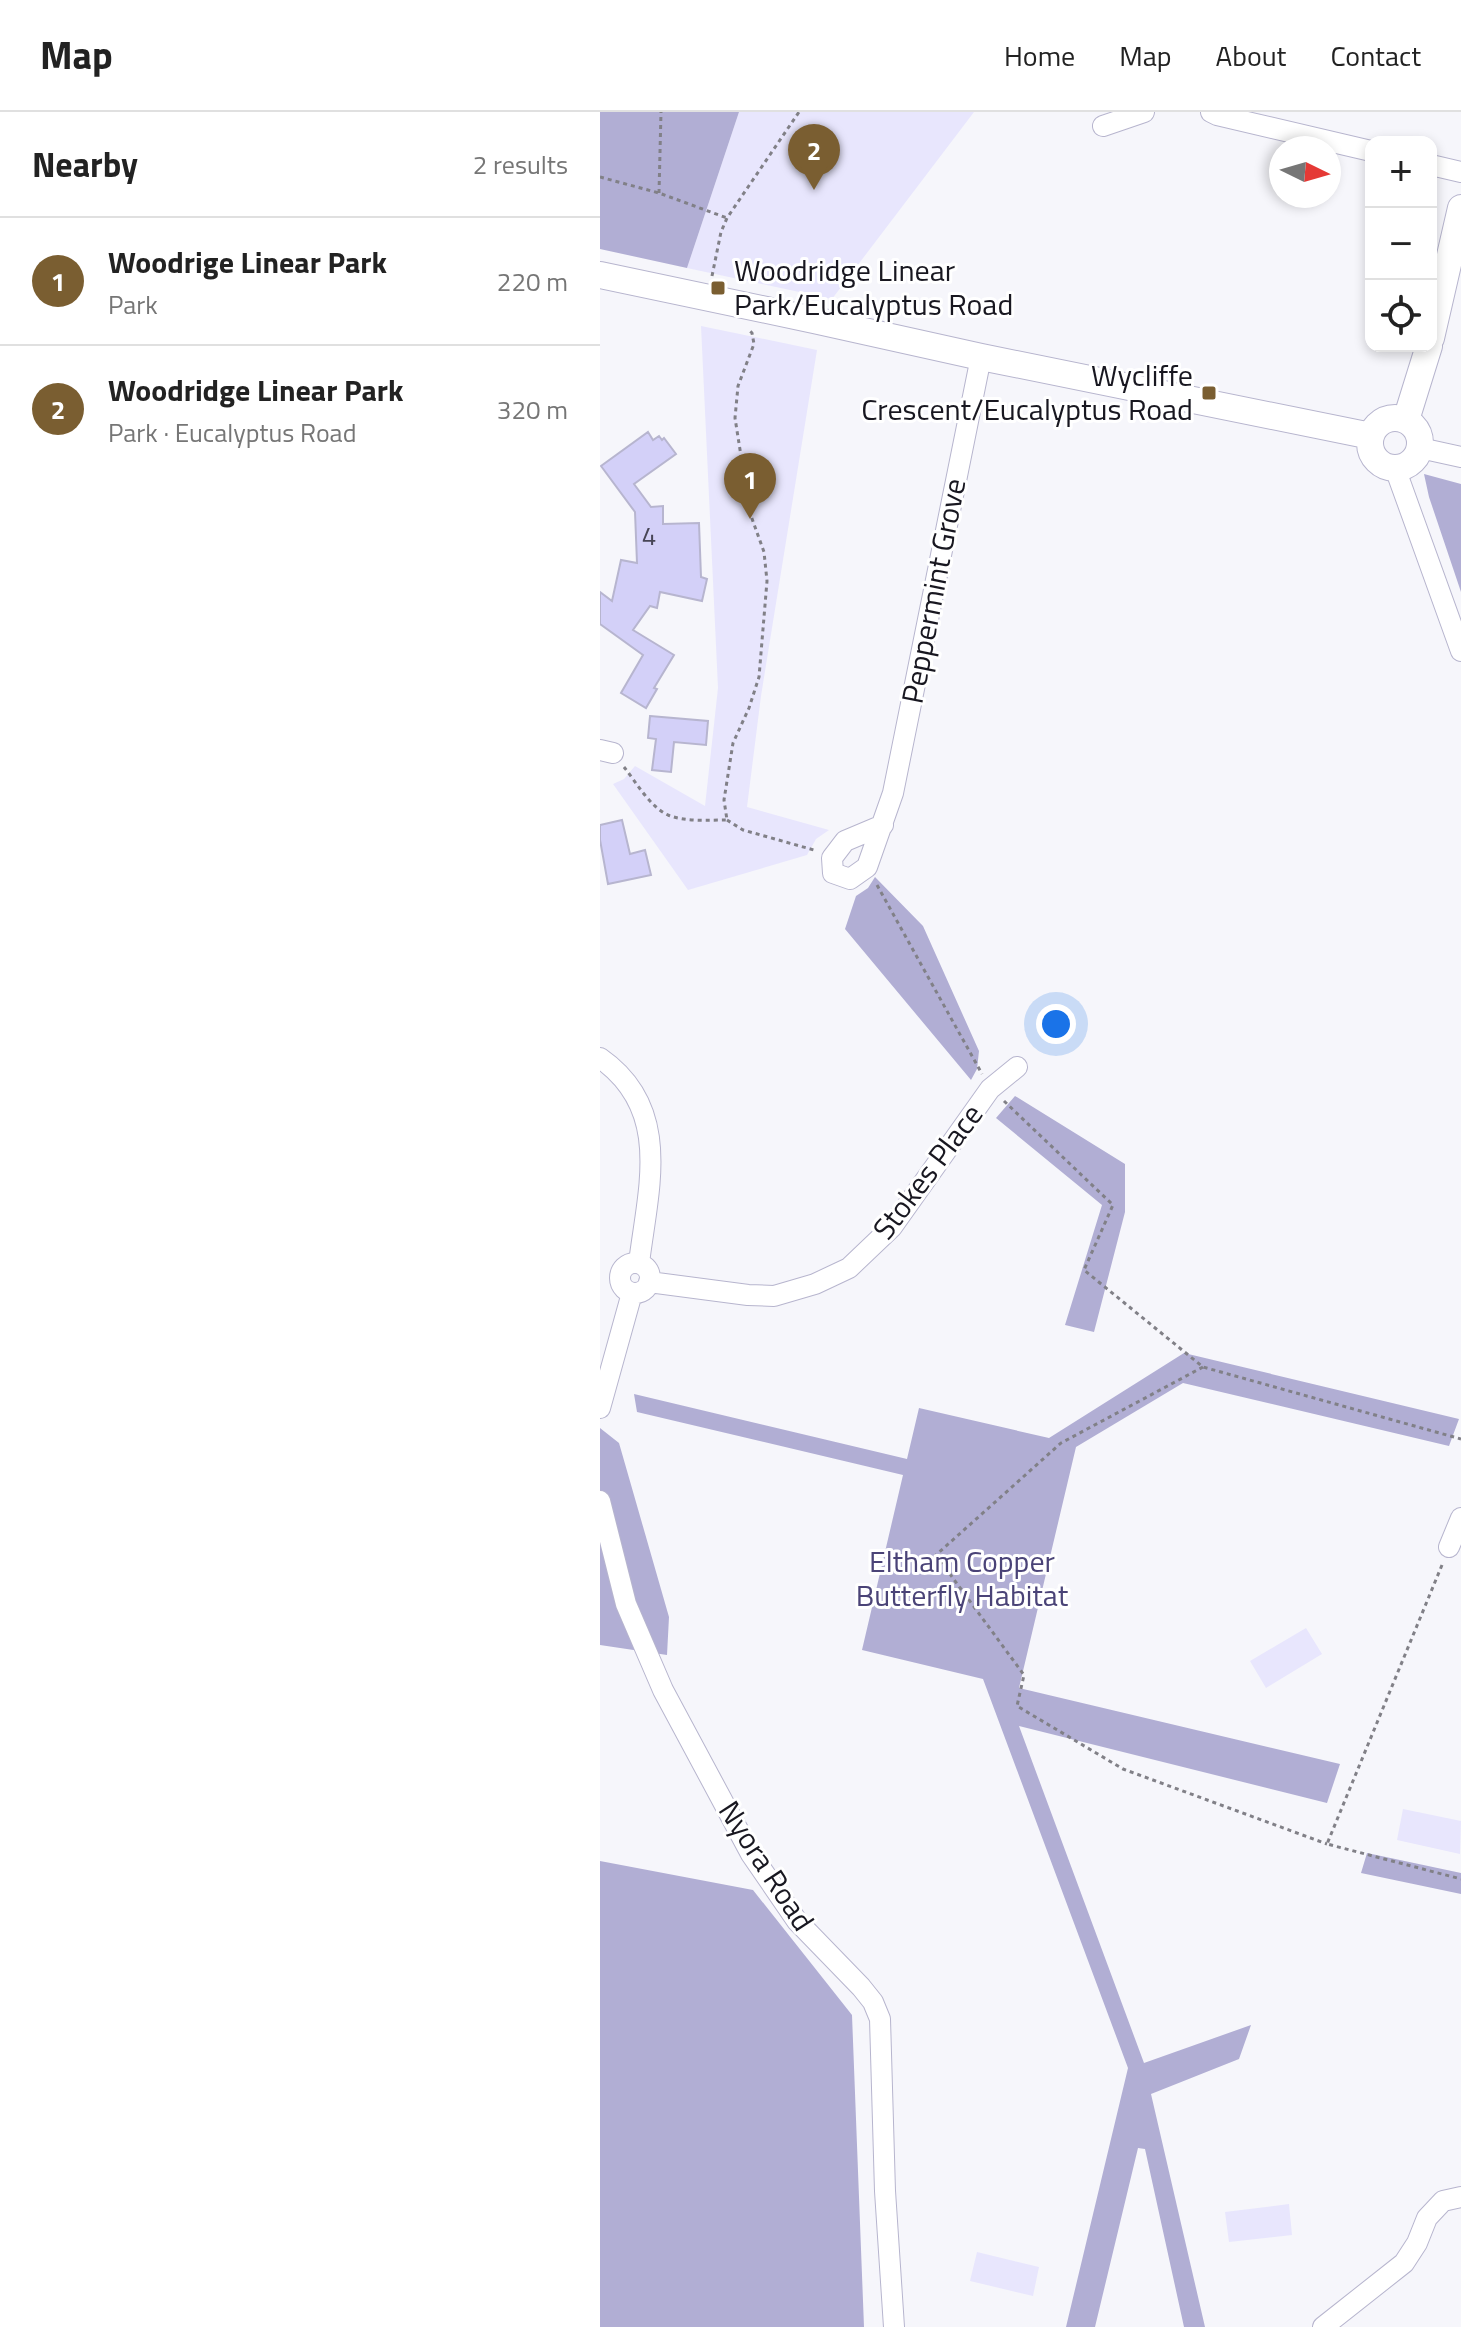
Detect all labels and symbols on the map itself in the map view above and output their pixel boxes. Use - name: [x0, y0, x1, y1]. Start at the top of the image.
- pin: 2: [788, 124, 840, 190]
- north arrow: [1269, 136, 1341, 208]
- place label: Woodridge Linear Park/Eucalyptus Road: [734, 247, 1013, 327]
- marker: Woodridge Linear Park/Eucalyptus Road: [709, 279, 727, 297]
- place label: Wycliffe Crescent/Eucalyptus Road: [861, 352, 1193, 432]
- marker: Wycliffe Crescent/Eucalyptus Road: [1200, 384, 1218, 402]
- pin: 1: [724, 453, 776, 519]
- street label: Peppermint Grove: [889, 474, 977, 707]
- house number: 4: [642, 516, 656, 555]
- your location: [1036, 1004, 1076, 1044]
- street label: Stokes Place: [861, 1094, 994, 1249]
- park label: Eltham Copper Butterfly Habitat: [856, 1538, 1069, 1618]
- street label: Nyora Road: [707, 1791, 826, 1940]

